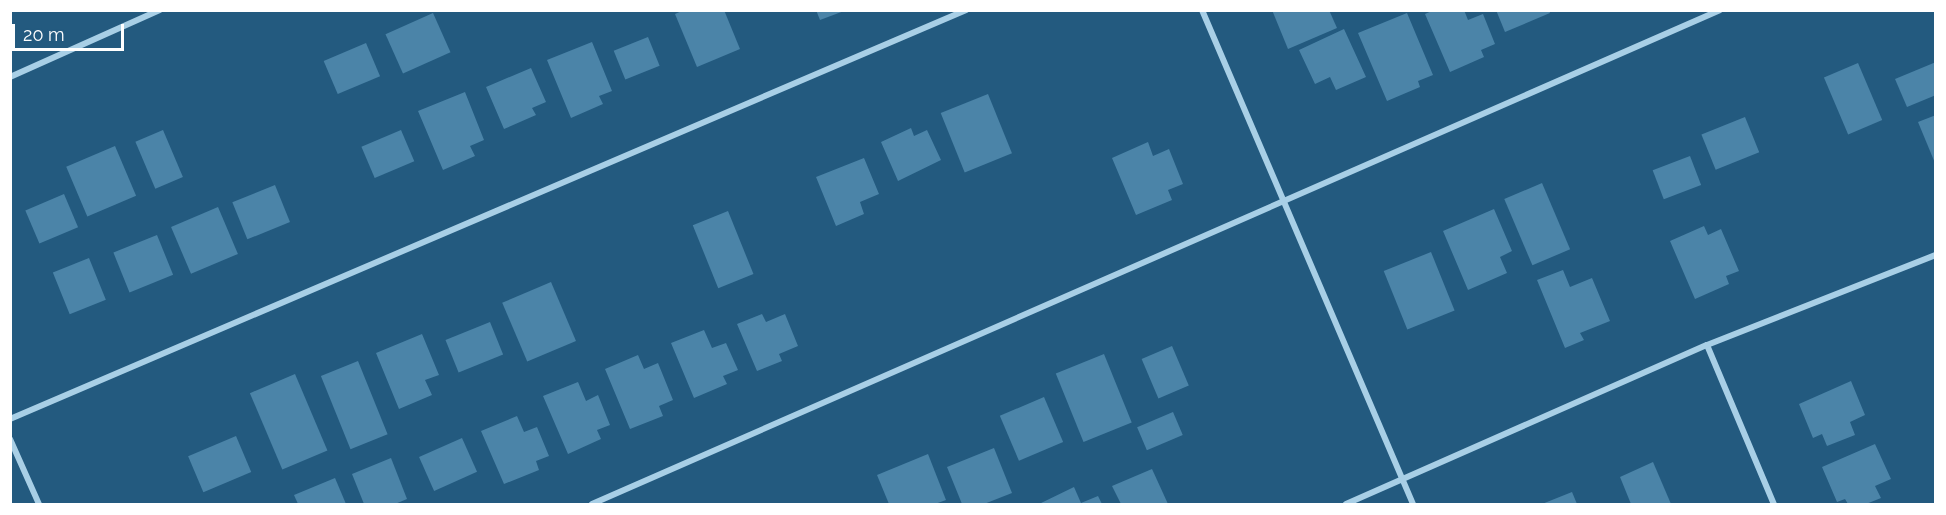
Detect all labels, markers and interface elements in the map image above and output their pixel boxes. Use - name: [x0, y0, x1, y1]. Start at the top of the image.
- scale bar: [15, 12, 128, 50]
- text: 20 m: [23, 24, 65, 45]

